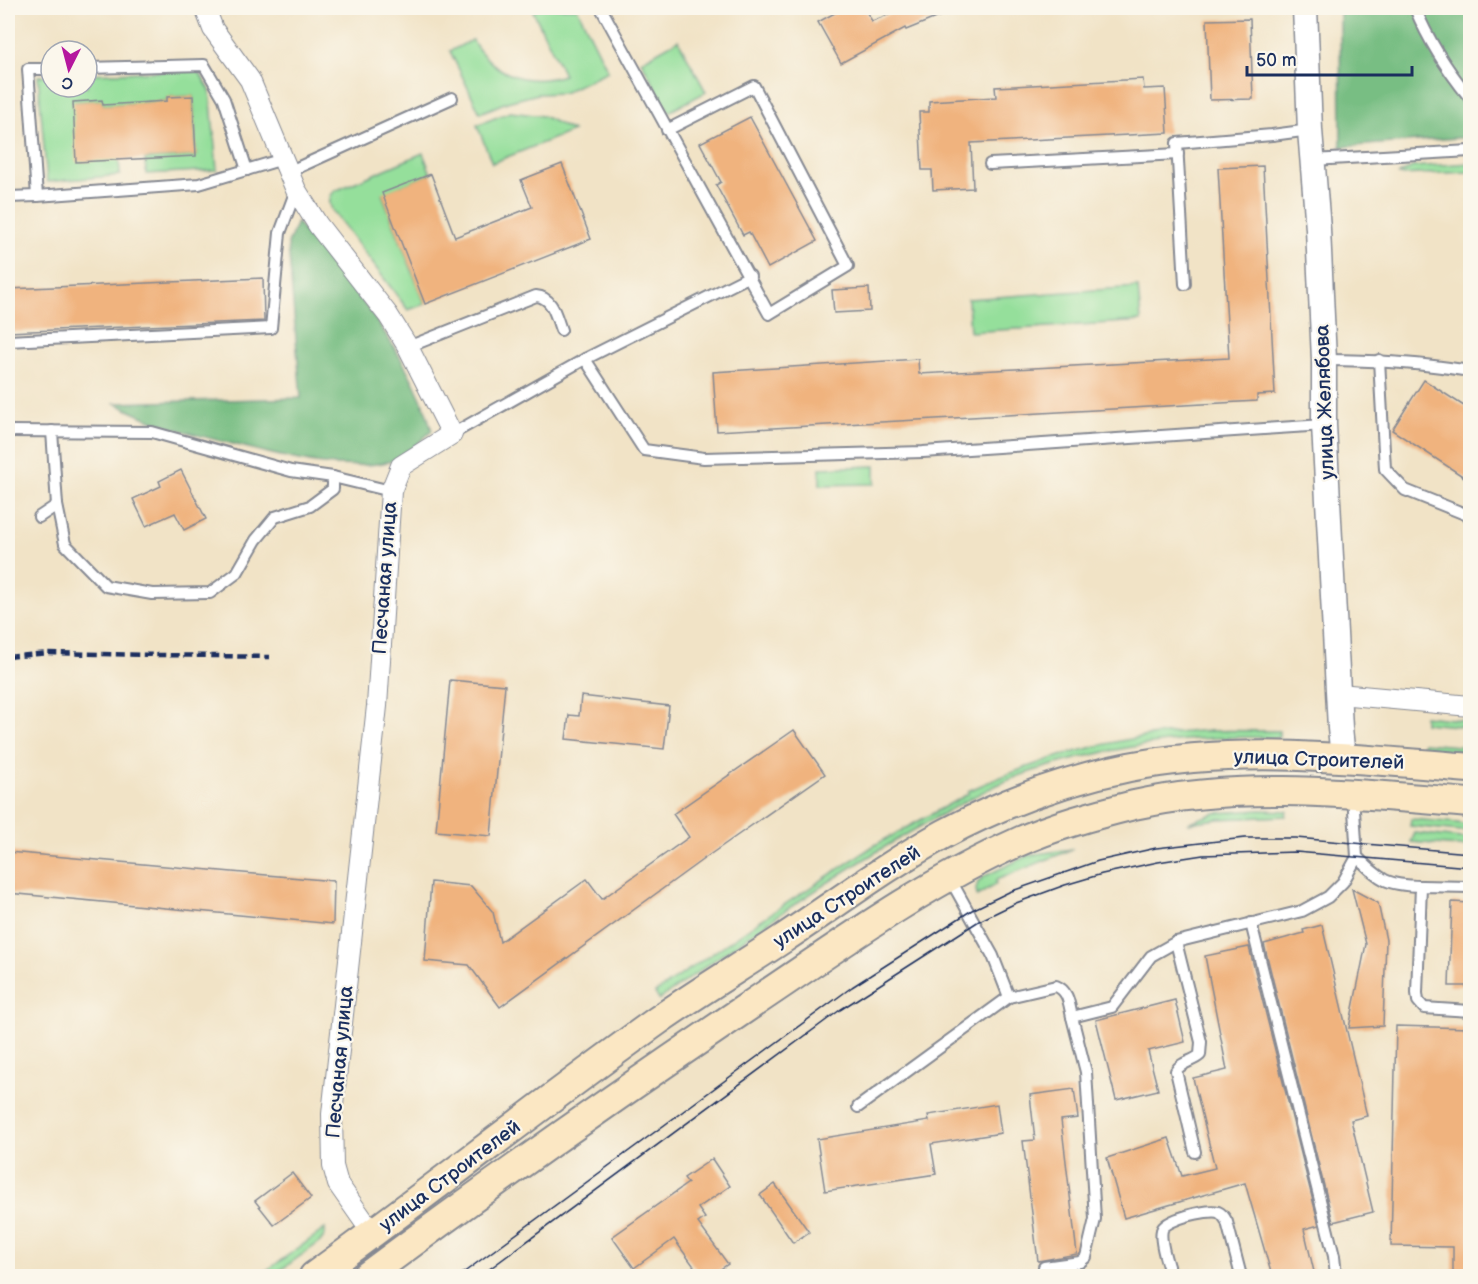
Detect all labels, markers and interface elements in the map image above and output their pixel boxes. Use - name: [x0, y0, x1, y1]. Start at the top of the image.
- north arrow: [39, 39, 99, 99]
- scale bar: [1247, 39, 1412, 77]
- text: 50 m: [1256, 50, 1297, 71]
- text: С: [61, 72, 74, 92]
- street label: улица Желябова: [1310, 324, 1340, 480]
- street label: Песчаная улица: [368, 501, 402, 655]
- street label: улица Строителей: [1233, 745, 1405, 775]
- street label: улица Строителей: [769, 840, 925, 954]
- street label: Песчаная улица: [321, 985, 359, 1139]
- street label: улица Строителей: [375, 1115, 525, 1237]

